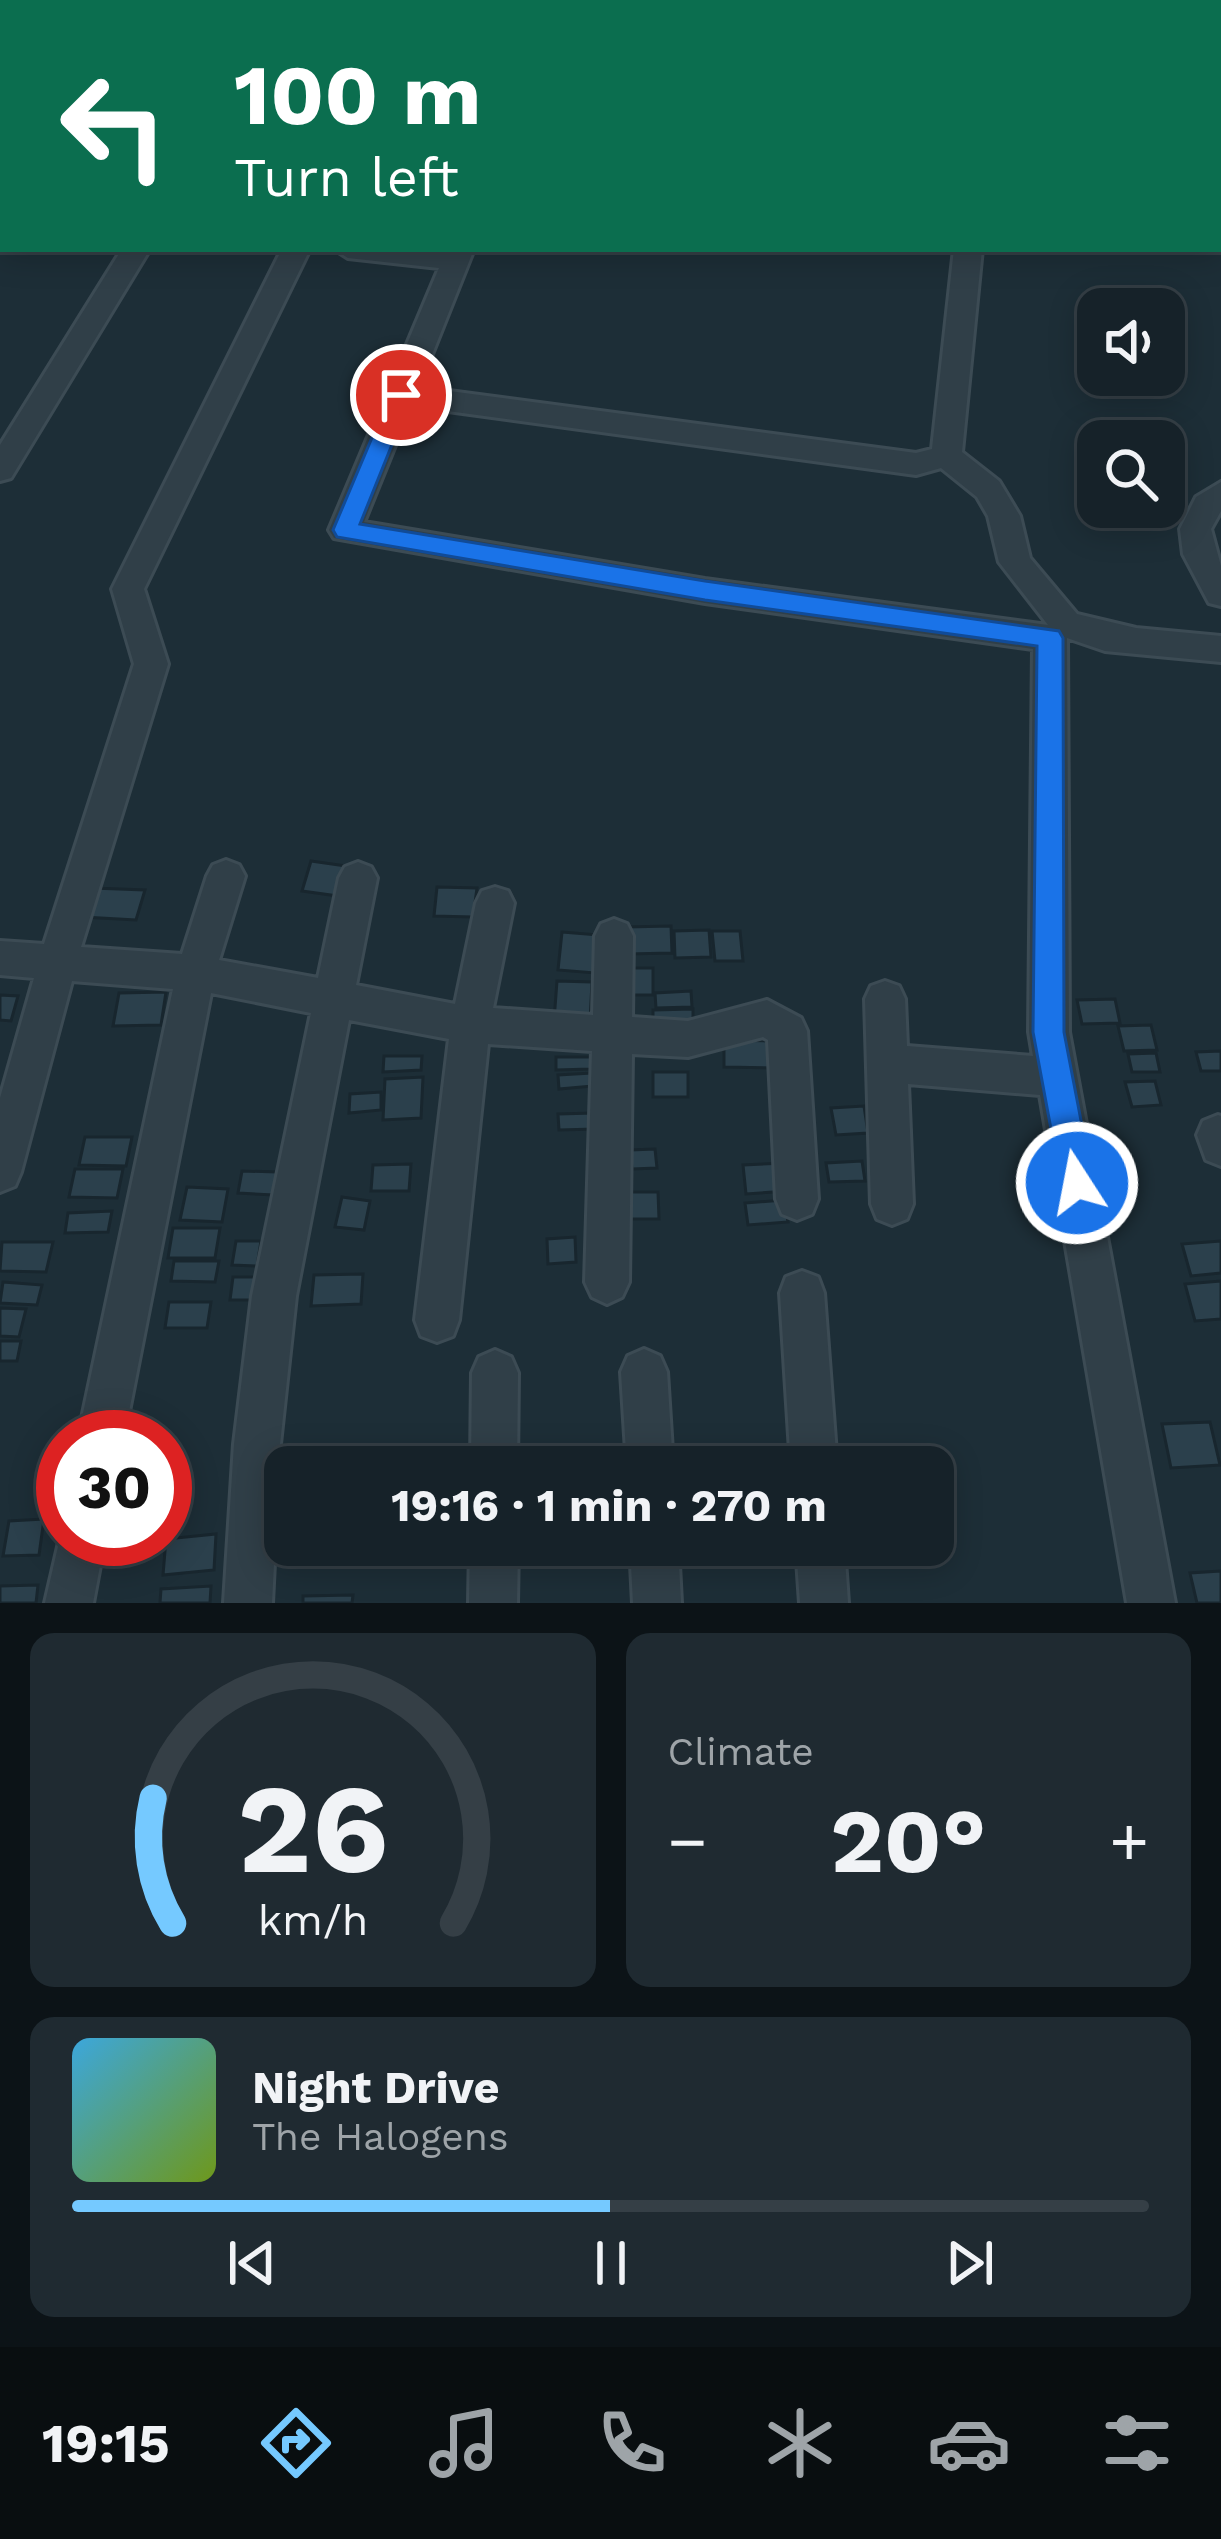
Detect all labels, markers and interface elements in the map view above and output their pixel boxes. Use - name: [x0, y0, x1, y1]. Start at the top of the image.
- text: 100 m: [234, 46, 481, 144]
- icon: left: [36, 48, 192, 204]
- text: Turn left: [234, 146, 459, 209]
- map controls: [1077, 288, 1185, 528]
- button: sound: [1077, 288, 1185, 396]
- pin: [350, 344, 452, 446]
- icon: arrive: [368, 362, 434, 428]
- button: search: [1077, 420, 1185, 528]
- position arrow: [1014, 1120, 1140, 1246]
- speed limit sign: 30: [36, 1410, 192, 1566]
- text: 19:16 · 1 min · 270 m: [391, 1479, 827, 1532]
- text: Climate: [668, 1729, 814, 1774]
- text: 26: [237, 1756, 388, 1902]
- text: 20°: [830, 1788, 986, 1894]
- text: −: [668, 1803, 707, 1880]
- text: +: [1109, 1803, 1149, 1880]
- text: km/h: [257, 1895, 368, 1945]
- text: Night Drive: [252, 2061, 500, 2114]
- text: The Halogens: [252, 2114, 508, 2159]
- icon: previous: [219, 2230, 285, 2296]
- icon: pause: [578, 2230, 644, 2296]
- icon: next: [937, 2230, 1003, 2296]
- icon: directions: [254, 2401, 338, 2485]
- icon: music: [422, 2401, 506, 2485]
- icon: phone: [590, 2401, 674, 2485]
- icon: climate: [758, 2401, 842, 2485]
- icon: car: [927, 2401, 1011, 2485]
- icon: filters: [1095, 2401, 1179, 2485]
- text: 19:15: [42, 2412, 170, 2475]

